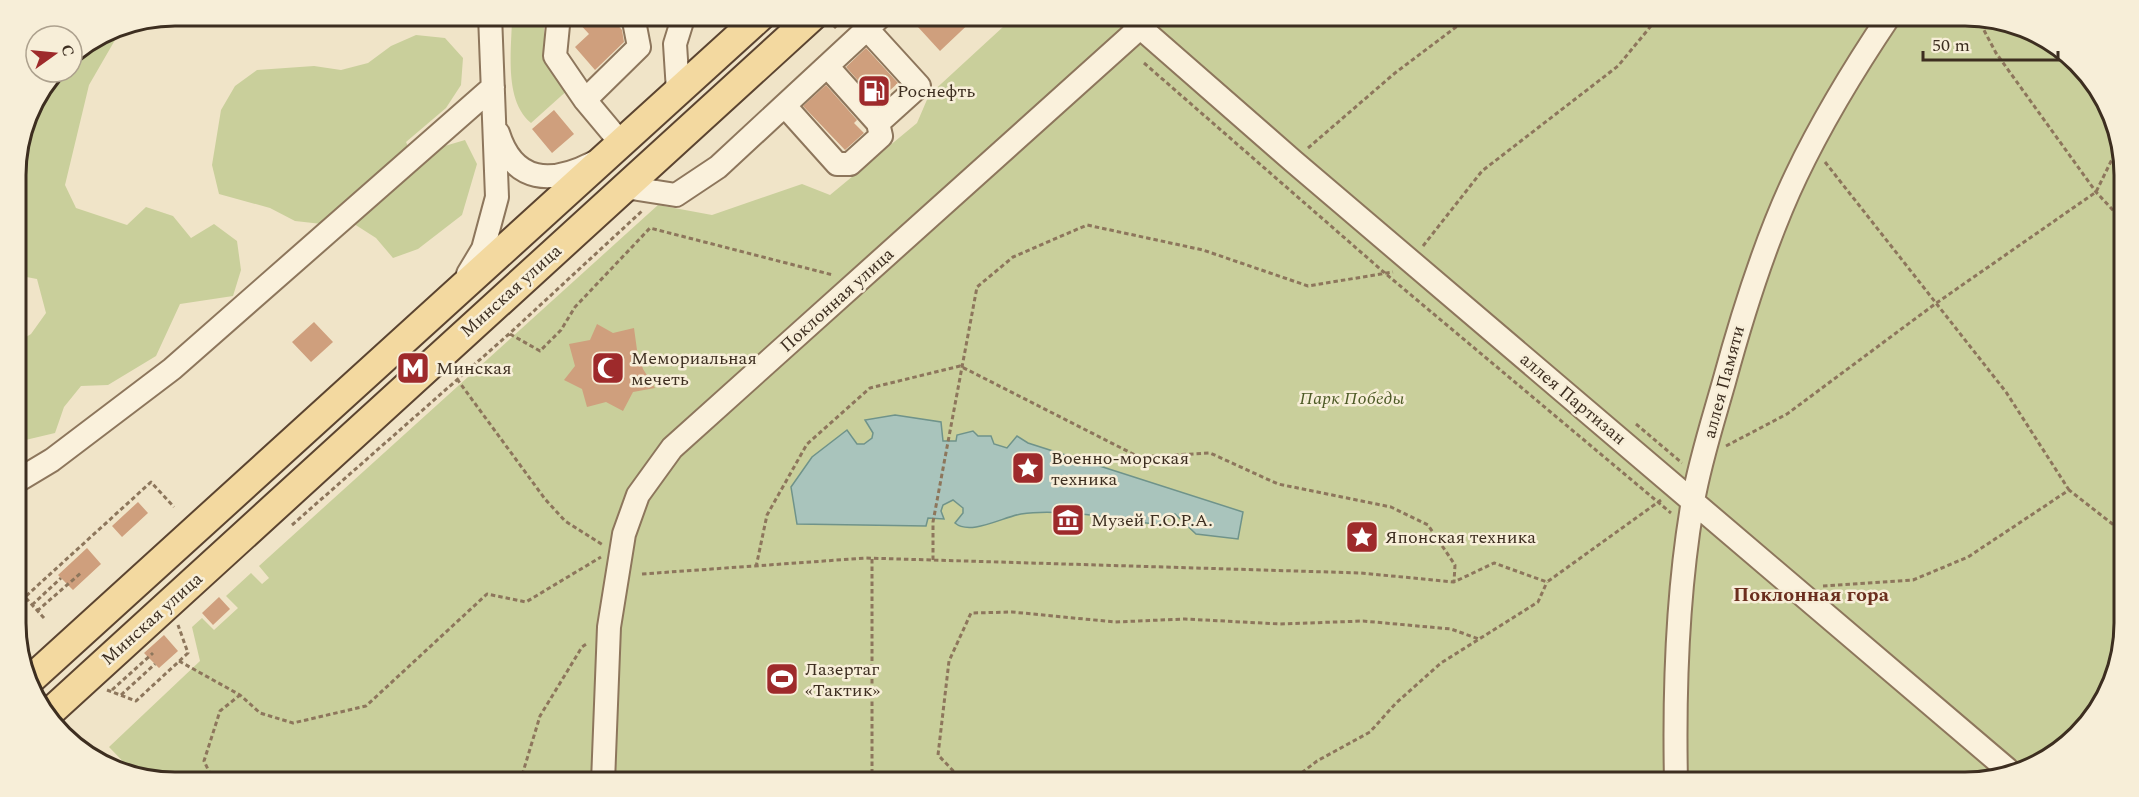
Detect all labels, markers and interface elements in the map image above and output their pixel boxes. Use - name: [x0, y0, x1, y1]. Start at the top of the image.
- north arrow: [24, 24, 84, 84]
- scale bar: [1923, 24, 2058, 62]
- text: 50 m: [1932, 32, 1970, 59]
- text: С: [54, 42, 81, 59]
- fuel station icon: Роснефть: [856, 73, 892, 109]
- place label: Роснефть: [897, 78, 975, 105]
- street label: Минская улица: [454, 238, 568, 344]
- street label: Поклонная улица: [774, 241, 900, 359]
- street label: аллея Памяти: [1696, 323, 1752, 441]
- place label: Мемориальная мечеть: [631, 345, 757, 393]
- street label: аллея Партизан: [1514, 346, 1632, 452]
- metro station icon: Минская: [395, 350, 431, 386]
- mosque icon: Мемориальная мечеть: [590, 350, 626, 386]
- place label: Минская: [436, 355, 512, 382]
- park label: Парк Победы: [1300, 385, 1404, 412]
- place label: Военно-морская техника: [1051, 445, 1189, 493]
- place icon: Военно-морская техника: [1010, 450, 1046, 486]
- museum icon: Музей Г.О.Р.А.: [1050, 502, 1086, 538]
- place label: Музей Г.О.Р.А.: [1091, 507, 1213, 534]
- place icon: Японская техника: [1344, 519, 1380, 555]
- place label: Японская техника: [1385, 524, 1536, 551]
- street label: Минская улица: [95, 566, 209, 672]
- district label: Поклонная гора: [1733, 580, 1890, 610]
- place label: Лазертаг «Тактик»: [805, 656, 881, 704]
- sports icon: Лазертаг «Тактик»: [764, 661, 800, 697]

